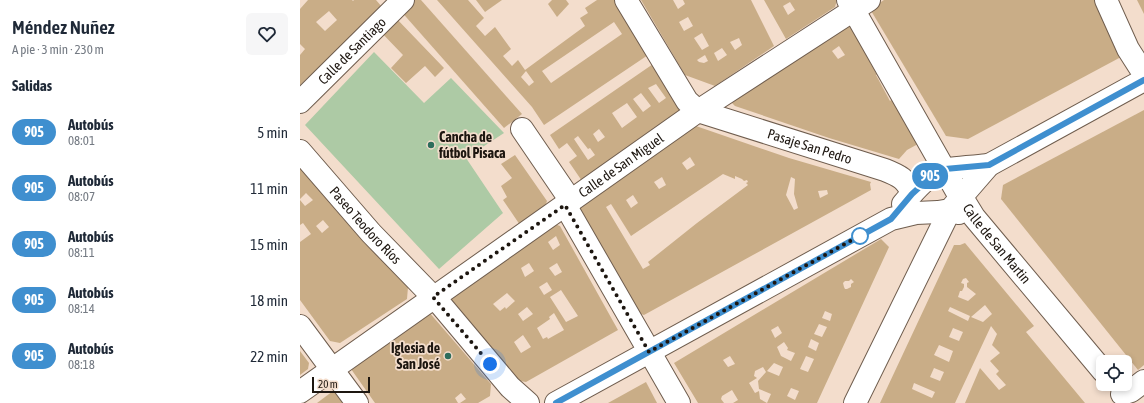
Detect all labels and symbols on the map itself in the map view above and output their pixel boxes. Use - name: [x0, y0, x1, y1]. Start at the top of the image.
- street label: Calle de Santiago: [315, 14, 389, 88]
- street label: Pasaje San Pedro: [766, 125, 854, 167]
- place label: Cancha de fútbol Pisaca: [438, 129, 506, 161]
- street label: Calle de San Miguel: [576, 130, 667, 201]
- marker: Cancha de fútbol Pisaca: [426, 140, 436, 150]
- line badge: 905: [907, 163, 953, 189]
- street label: Paseo Teodoro Ríos: [326, 183, 405, 267]
- street label: Calle de San Martin: [960, 201, 1034, 287]
- unlabelled marker: [851, 227, 869, 245]
- place label: Iglesia de San José: [391, 340, 440, 372]
- marker: Iglesia de San José: [443, 351, 453, 361]
- your location: [480, 354, 500, 374]
- scale bar: [312, 375, 370, 394]

